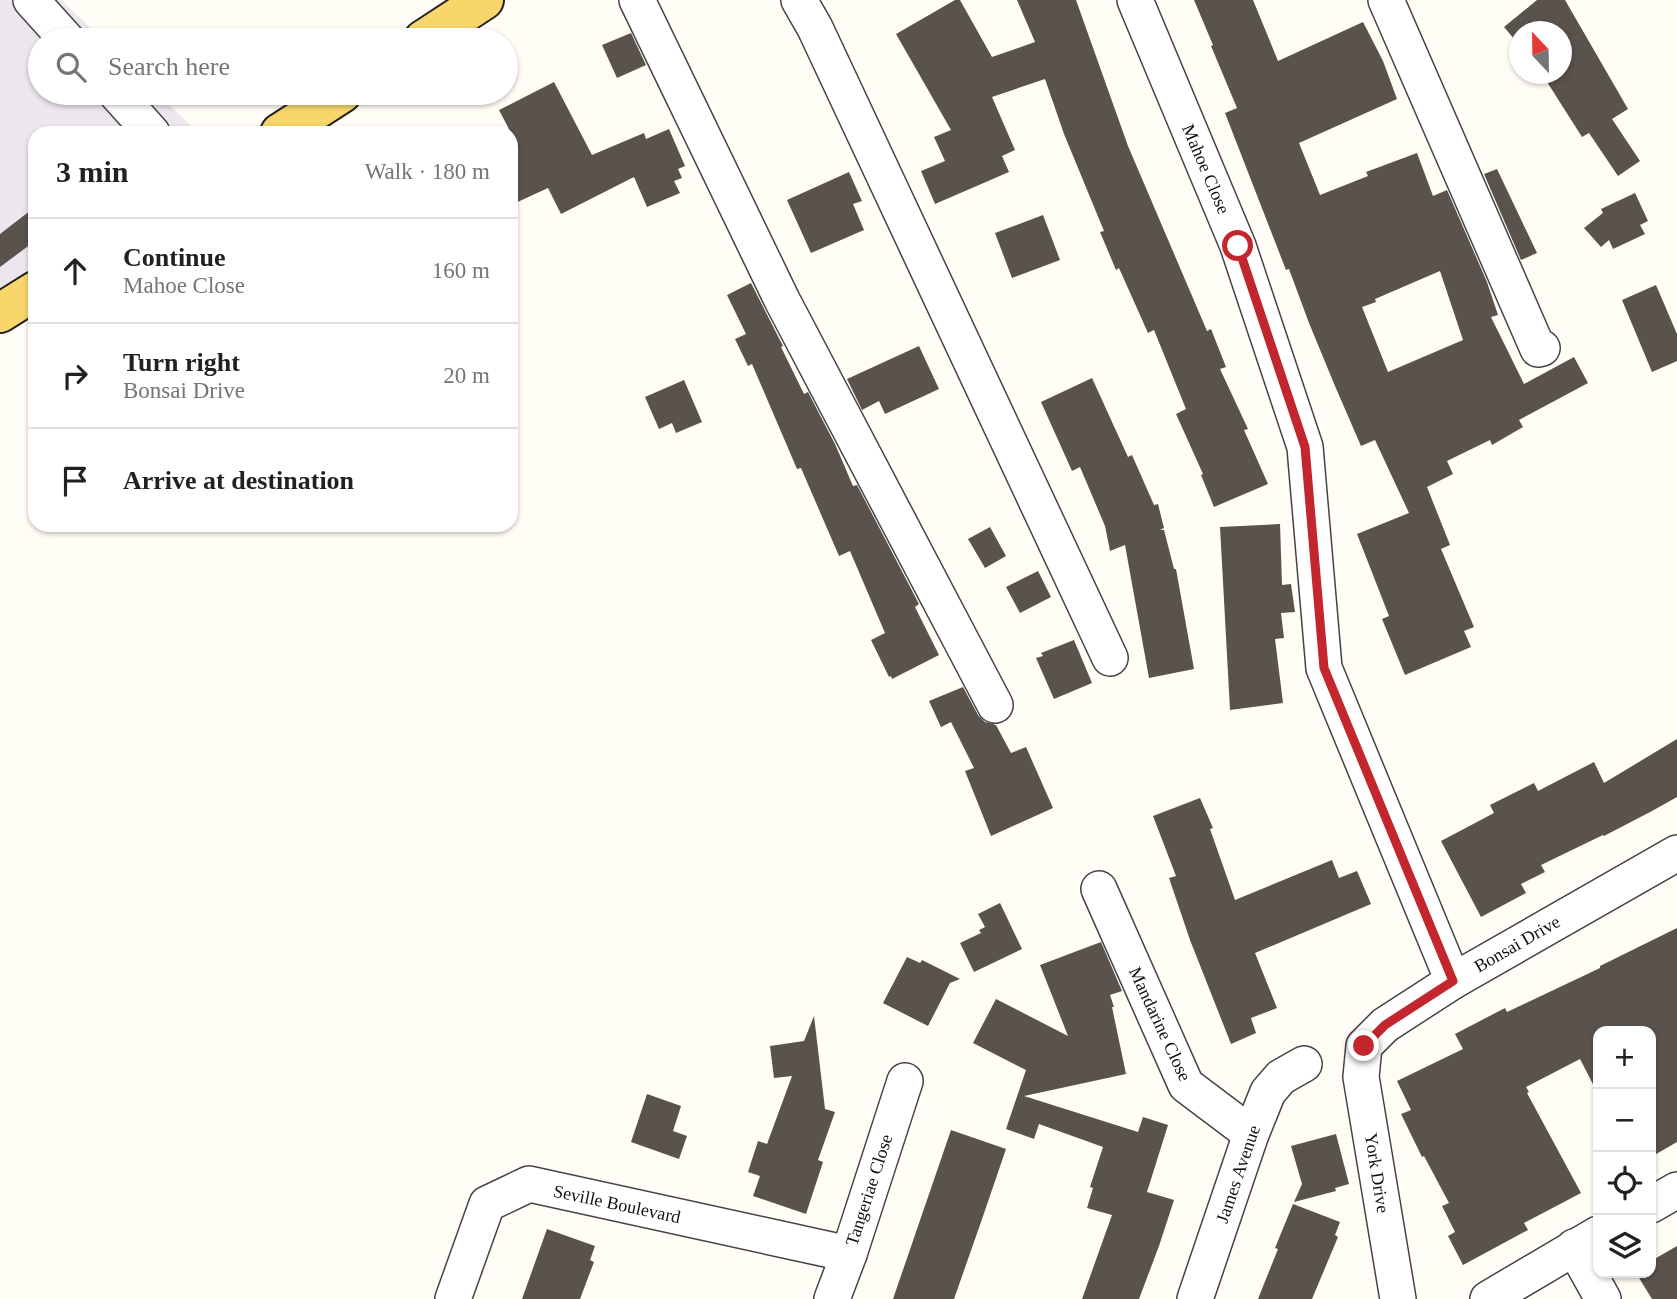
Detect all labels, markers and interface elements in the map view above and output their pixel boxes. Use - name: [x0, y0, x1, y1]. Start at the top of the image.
- north arrow: [1509, 21, 1572, 84]
- search box: [28, 28, 518, 105]
- icon: search: [52, 48, 90, 86]
- text: Search here: [108, 52, 230, 81]
- street label: Mahoe Close: [1178, 121, 1234, 217]
- text: 3 min: [56, 155, 129, 188]
- text: Walk · 180 m: [365, 159, 490, 184]
- route start: [1222, 230, 1253, 261]
- text: Continue: [123, 243, 226, 272]
- icon: ahead: [56, 252, 94, 290]
- text: 160 m: [432, 258, 490, 283]
- text: Mahoe Close: [123, 273, 245, 298]
- text: Turn right: [123, 348, 240, 377]
- icon: right: [56, 357, 94, 395]
- text: 20 m: [443, 363, 490, 388]
- text: Bonsai Drive: [123, 378, 245, 403]
- icon: arrive: [56, 462, 94, 500]
- text: Arrive at destination: [123, 466, 354, 495]
- street label: Bonsai Drive: [1471, 911, 1563, 977]
- street label: Mandarine Close: [1125, 964, 1195, 1084]
- map controls: [1593, 1026, 1656, 1278]
- button: +: [1593, 1026, 1656, 1089]
- route end: [1348, 1030, 1379, 1061]
- button: −: [1593, 1089, 1656, 1152]
- street label: James Avenue: [1212, 1122, 1264, 1226]
- street label: Tangeriae Close: [842, 1132, 896, 1248]
- street label: York Drive: [1361, 1132, 1393, 1214]
- button: locate: [1593, 1152, 1656, 1215]
- street label: Seville Boulevard: [552, 1181, 682, 1227]
- button: layers: [1593, 1215, 1656, 1278]

